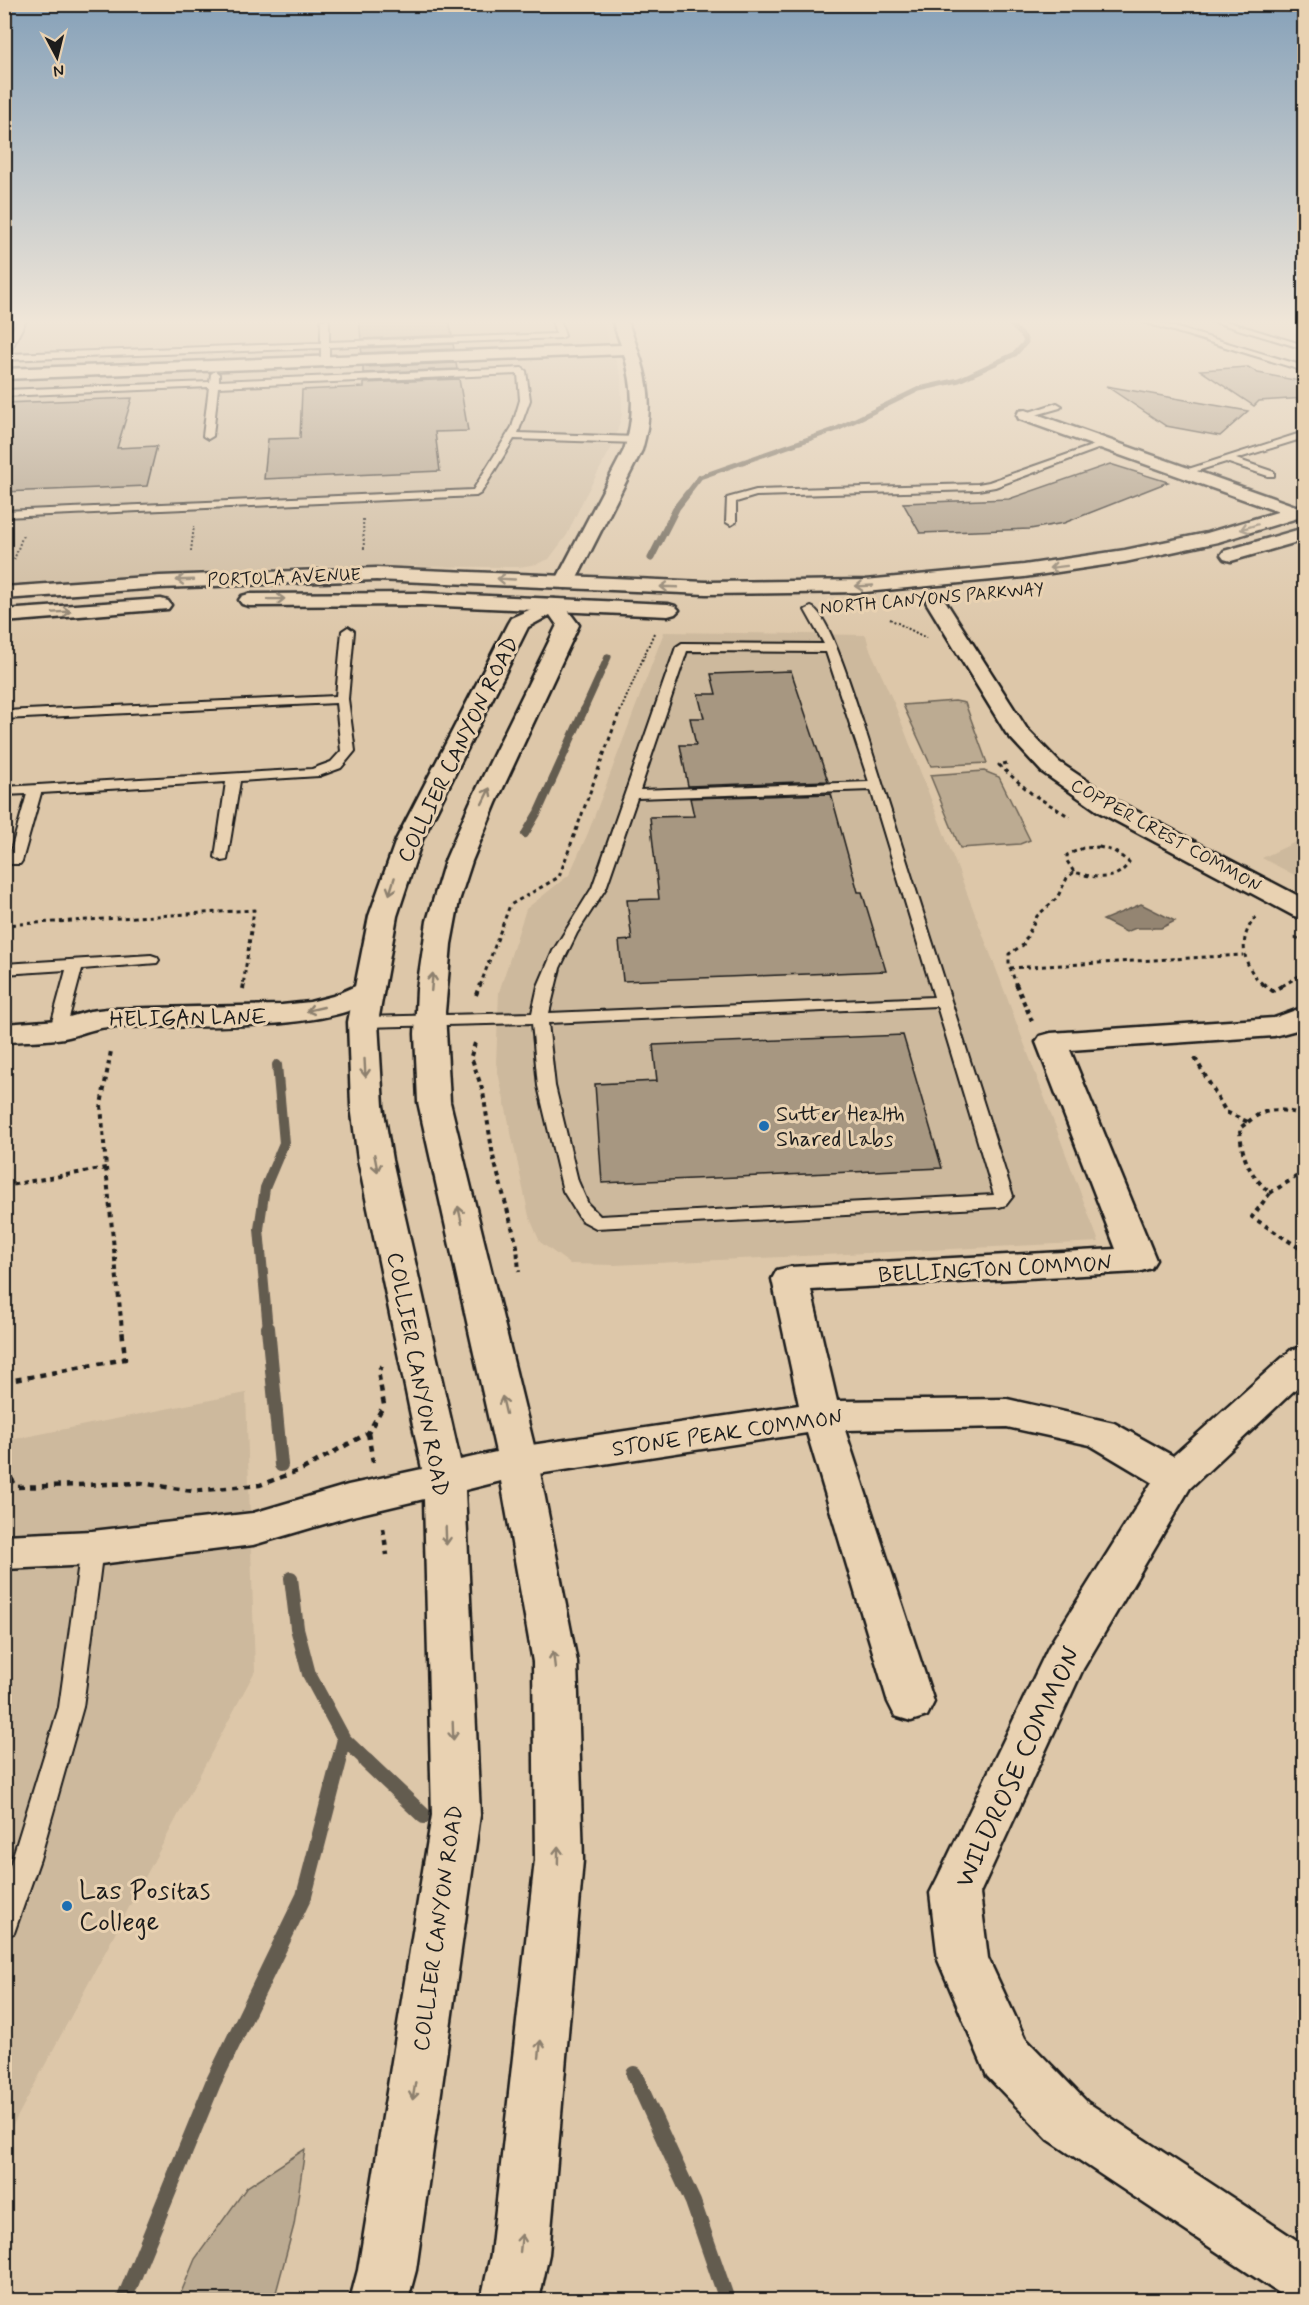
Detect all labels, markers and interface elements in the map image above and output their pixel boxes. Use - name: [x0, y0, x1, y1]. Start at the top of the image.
- north arrow: [27, 27, 87, 87]
- text: N: [52, 59, 65, 81]
- one-way arrow: [1240, 522, 1259, 533]
- one-way arrow: [1049, 561, 1068, 572]
- street label: PORTOLA AVENUE: [207, 563, 361, 593]
- one-way arrow: [497, 573, 517, 584]
- one-way arrow: [176, 575, 196, 586]
- street label: NORTH CANYONS PARKWAY: [819, 577, 1045, 621]
- one-way arrow: [660, 581, 680, 593]
- one-way arrow: [855, 581, 874, 592]
- one-way arrow: [266, 594, 285, 605]
- one-way arrow: [51, 606, 71, 617]
- street label: COLLIER CANYON ROAD: [392, 632, 526, 867]
- street label: COPPER CREST COMMON: [1066, 774, 1265, 898]
- one-way arrow: [481, 787, 493, 805]
- one-way arrow: [386, 876, 397, 895]
- one-way arrow: [427, 972, 438, 992]
- street label: HELIGAN LANE: [109, 1004, 267, 1034]
- one-way arrow: [305, 1004, 324, 1016]
- one-way arrow: [359, 1057, 370, 1077]
- place label: Sutter Health Shared Labs: [776, 1101, 905, 1154]
- marker: Sutter Health Shared Labs: [757, 1119, 771, 1133]
- one-way arrow: [371, 1153, 382, 1173]
- one-way arrow: [454, 1206, 466, 1225]
- street label: COLLIER CANYON ROAD: [380, 1250, 454, 1499]
- street label: BELLINGTON COMMON: [877, 1250, 1113, 1290]
- one-way arrow: [498, 1396, 510, 1415]
- street label: STONE PEAK COMMON: [610, 1404, 844, 1464]
- one-way arrow: [441, 1526, 452, 1546]
- street label: WILDROSE COMMON: [947, 1642, 1090, 1894]
- one-way arrow: [548, 1651, 559, 1670]
- one-way arrow: [447, 1721, 459, 1741]
- street label: COLLIER CANYON ROAD: [408, 1804, 470, 2053]
- one-way arrow: [553, 1845, 564, 1865]
- place label: Las Positas College: [79, 1874, 211, 1940]
- marker: Las Positas College: [60, 1899, 74, 1913]
- one-way arrow: [535, 2040, 546, 2059]
- one-way arrow: [409, 2081, 420, 2100]
- one-way arrow: [516, 2234, 527, 2253]

